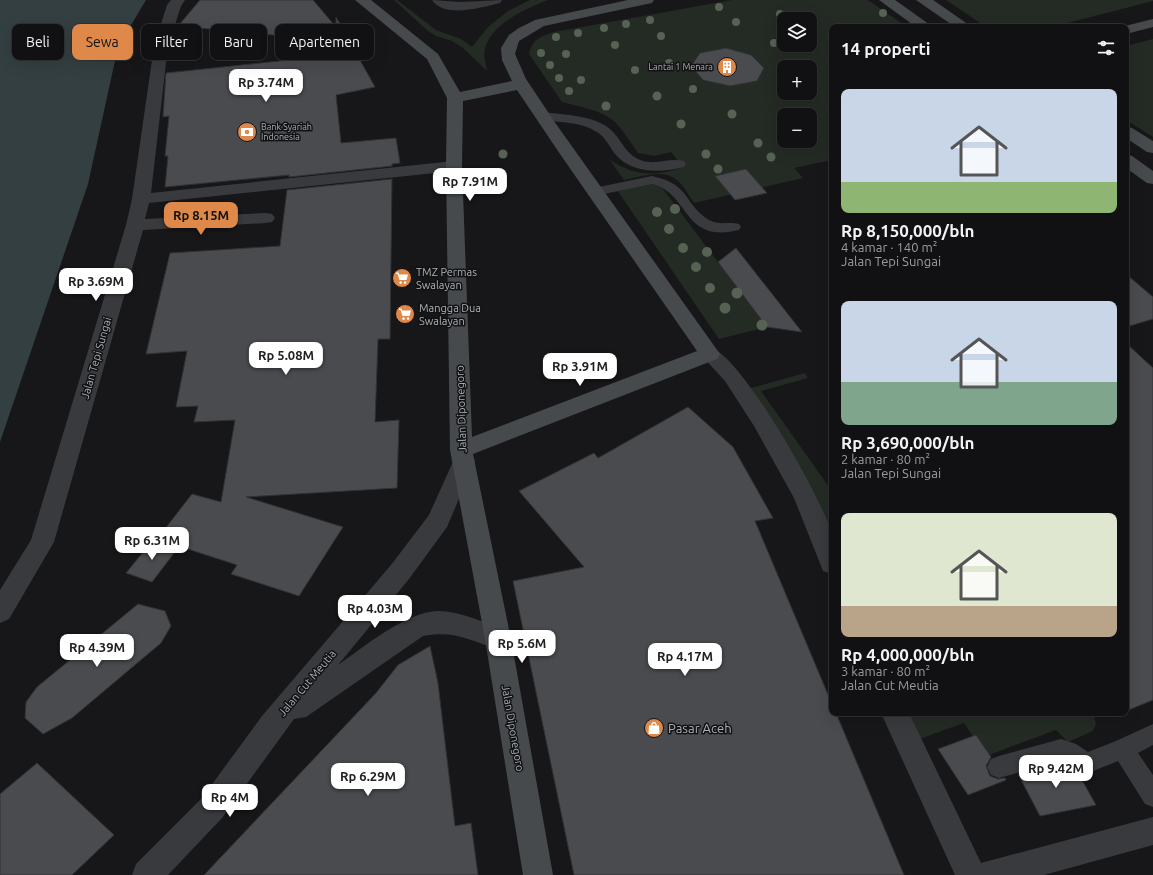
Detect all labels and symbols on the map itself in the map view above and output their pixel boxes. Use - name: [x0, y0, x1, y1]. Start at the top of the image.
- building icon: Lantai 1 Menara: [716, 56, 738, 78]
- place label: Lantai 1 Menara: [649, 62, 713, 72]
- pin: Rp 3.74M: [225, 69, 307, 103]
- bank icon: Bank Syariah Indonesia: [236, 121, 258, 143]
- place label: Bank Syariah Indonesia: [261, 122, 312, 142]
- pin: Rp 7.91M: [429, 168, 511, 202]
- pin: Rp 8.15M: [160, 202, 242, 236]
- place label: TMZ Permas Swalayan: [416, 266, 477, 291]
- supermarket icon: TMZ Permas Swalayan: [391, 267, 413, 289]
- pin: Rp 3.69M: [55, 268, 137, 302]
- place label: Mangga Dua Swalayan: [419, 302, 481, 327]
- supermarket icon: Mangga Dua Swalayan: [394, 303, 416, 325]
- street label: Jalan Tepi Sungai: [79, 316, 113, 400]
- pin: Rp 5.08M: [245, 342, 327, 376]
- pin: Rp 3.91M: [539, 353, 621, 387]
- street label: Jalan Diponegoro: [453, 365, 469, 453]
- pin: Rp 6.31M: [111, 527, 193, 561]
- pin: Rp 4.03M: [334, 595, 416, 629]
- pin: Rp 5.6M: [485, 630, 559, 664]
- pin: Rp 4.39M: [56, 634, 138, 668]
- pin: Rp 4.17M: [644, 643, 726, 677]
- street label: Jalan Cut Meutia: [276, 647, 338, 719]
- street label: Jalan Diponegoro: [499, 684, 527, 772]
- shop icon: Pasar Aceh: [643, 717, 665, 739]
- place label: Pasar Aceh: [668, 721, 732, 735]
- pin: Rp 9.42M: [1015, 755, 1097, 789]
- pin: Rp 6.29M: [327, 763, 409, 797]
- pin: Rp 4M: [202, 784, 258, 818]

